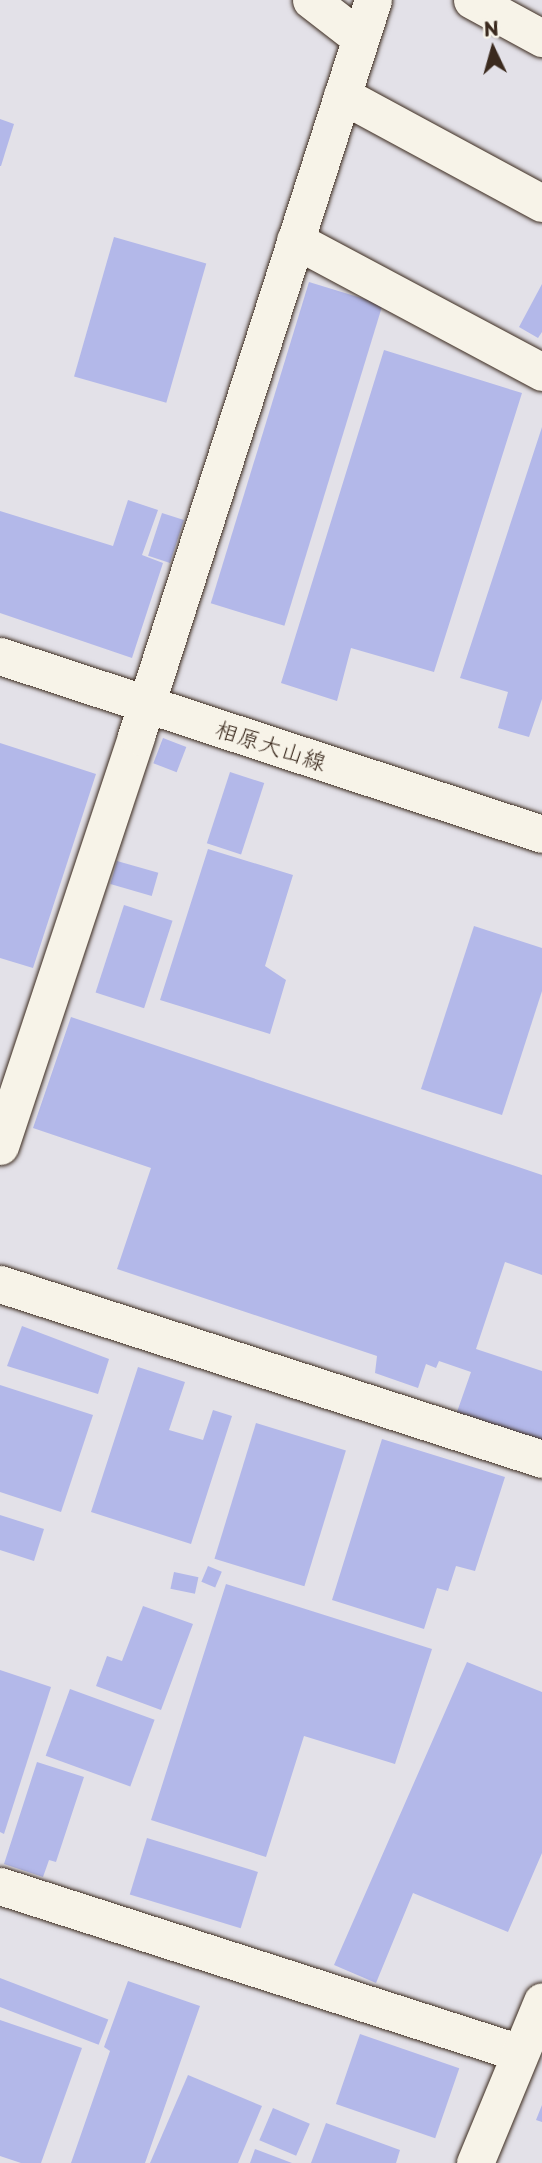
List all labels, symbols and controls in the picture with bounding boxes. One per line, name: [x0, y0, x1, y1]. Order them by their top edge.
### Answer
text: N: [482, 13, 500, 43]
north arrow: [458, 14, 528, 84]
street label: 相原大山線: [212, 714, 330, 776]

